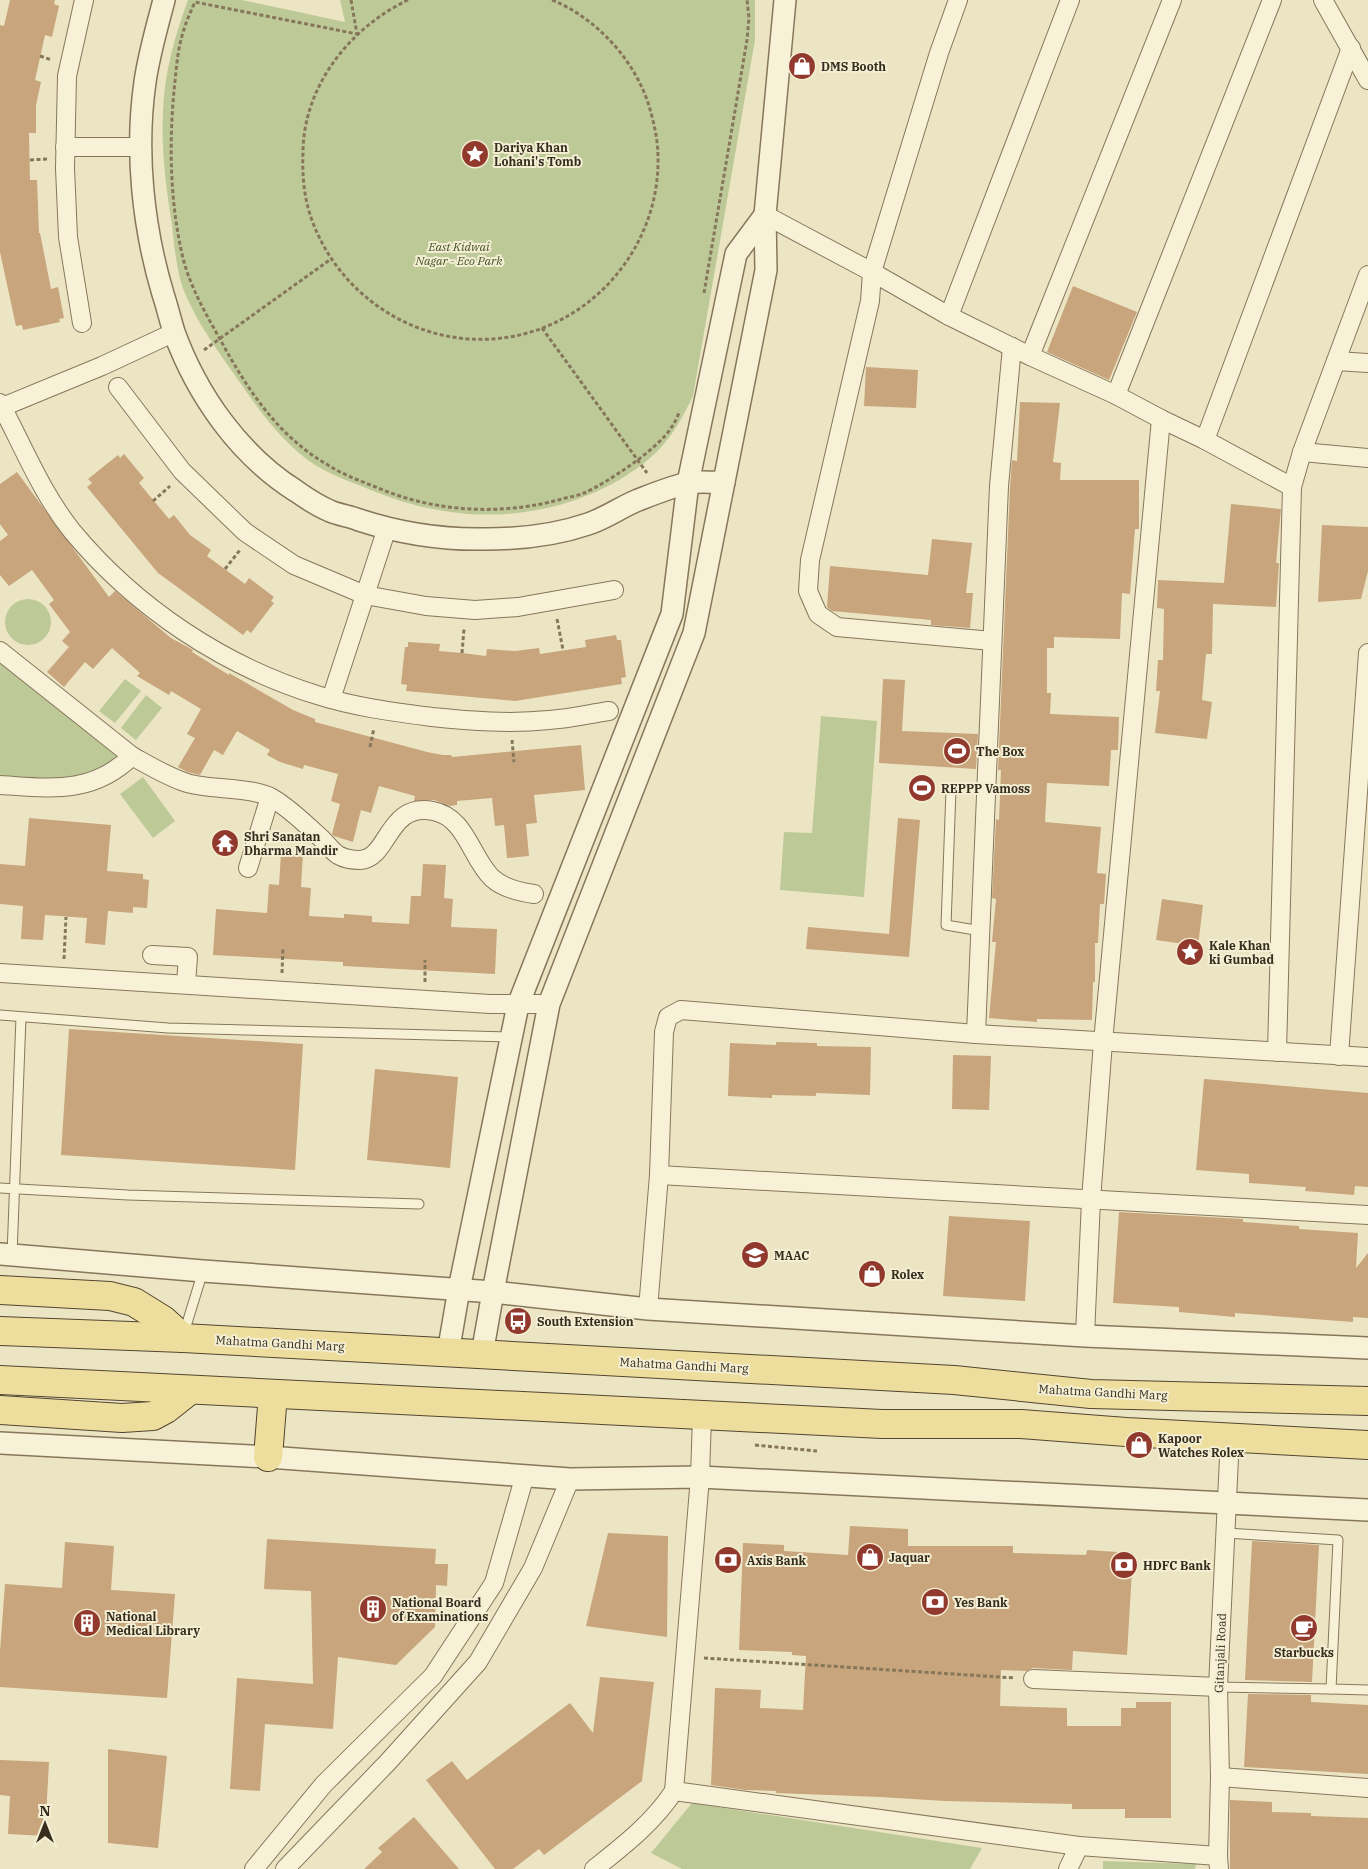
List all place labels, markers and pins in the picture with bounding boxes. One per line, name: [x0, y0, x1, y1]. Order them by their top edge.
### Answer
shop icon: DMS Booth: [787, 51, 817, 81]
place label: DMS Booth: [821, 59, 886, 74]
place icon: Dariya Khan Lohani's Tomb: [460, 139, 490, 169]
place label: Dariya Khan Lohani's Tomb: [494, 140, 582, 169]
sports icon: The Box: [942, 736, 972, 766]
place label: The Box: [976, 744, 1024, 759]
sports icon: REPPP Vamoss: [907, 773, 937, 803]
place label: REPPP Vamoss: [941, 781, 1030, 796]
temple icon: Shri Sanatan Dharma Mandir: [210, 828, 240, 858]
place label: Shri Sanatan Dharma Mandir: [244, 829, 338, 858]
place icon: Kale Khan ki Gumbad: [1175, 937, 1205, 967]
place label: Kale Khan ki Gumbad: [1209, 938, 1274, 967]
school or university icon: MAAC: [740, 1240, 770, 1270]
place label: MAAC: [774, 1248, 809, 1263]
shop icon: Rolex: [857, 1259, 887, 1289]
place label: Rolex: [891, 1267, 924, 1282]
bus stop icon: South Extension: [503, 1306, 533, 1336]
place label: South Extension: [537, 1314, 634, 1329]
shop icon: Kapoor Watches Rolex: [1124, 1430, 1154, 1460]
place label: Kapoor Watches Rolex: [1158, 1431, 1244, 1460]
shop icon: Jaquar: [855, 1542, 885, 1572]
bank icon: Axis Bank: [713, 1545, 743, 1575]
place label: Jaquar: [889, 1550, 930, 1565]
bank icon: HDFC Bank: [1109, 1550, 1139, 1580]
place label: Axis Bank: [747, 1553, 807, 1568]
place label: HDFC Bank: [1143, 1558, 1211, 1573]
bank icon: Yes Bank: [920, 1587, 950, 1617]
building icon: National Board of Examinations: [358, 1594, 388, 1624]
place label: National Board of Examinations: [392, 1595, 488, 1624]
place label: Yes Bank: [954, 1595, 1008, 1610]
building icon: National Medical Library: [72, 1608, 102, 1638]
place label: National Medical Library: [106, 1609, 200, 1638]
cafe icon: Starbucks: [1289, 1613, 1319, 1643]
place label: Starbucks: [1274, 1645, 1334, 1660]

